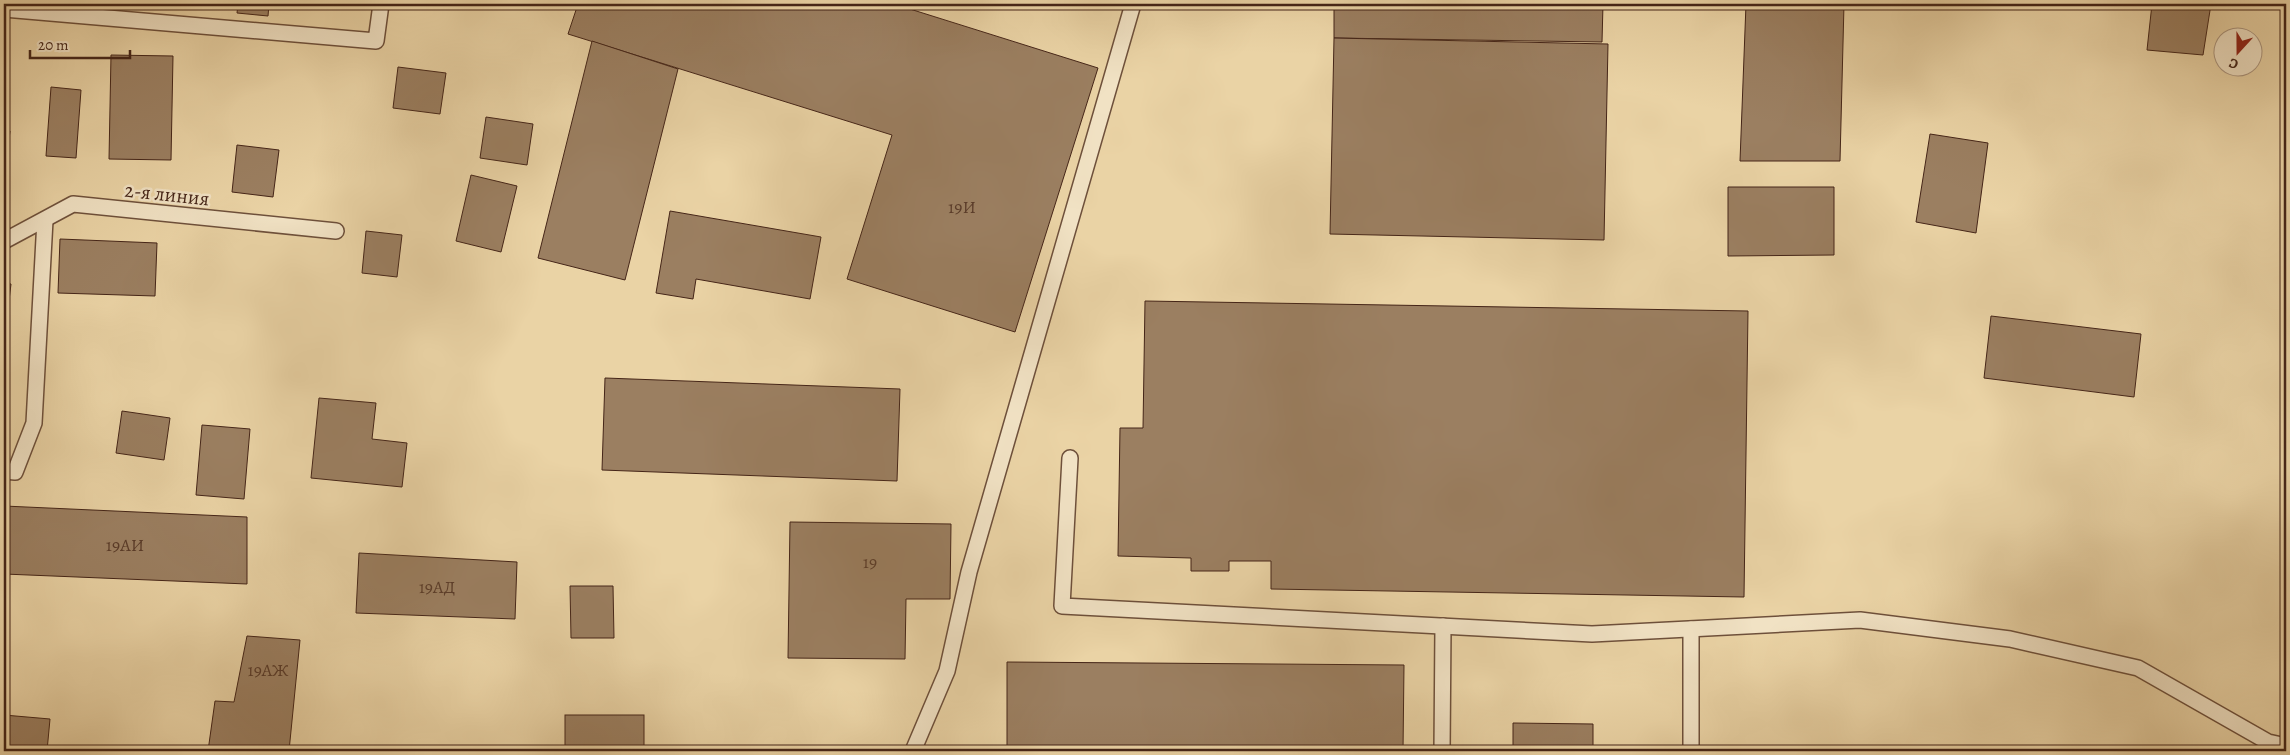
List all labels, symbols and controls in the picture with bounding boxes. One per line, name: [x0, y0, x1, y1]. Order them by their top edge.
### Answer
scale bar: [30, 28, 130, 60]
north arrow: [2212, 28, 2262, 78]
text: 20 m: [38, 35, 69, 55]
text: С: [2226, 53, 2241, 74]
street label: 2-я линия: [123, 177, 211, 212]
house number: 19И: [948, 195, 976, 219]
house number: 19АИ: [106, 533, 144, 557]
house number: 19: [863, 550, 877, 574]
house number: 19АД: [419, 575, 455, 599]
house number: 19АЖ: [247, 658, 289, 682]

